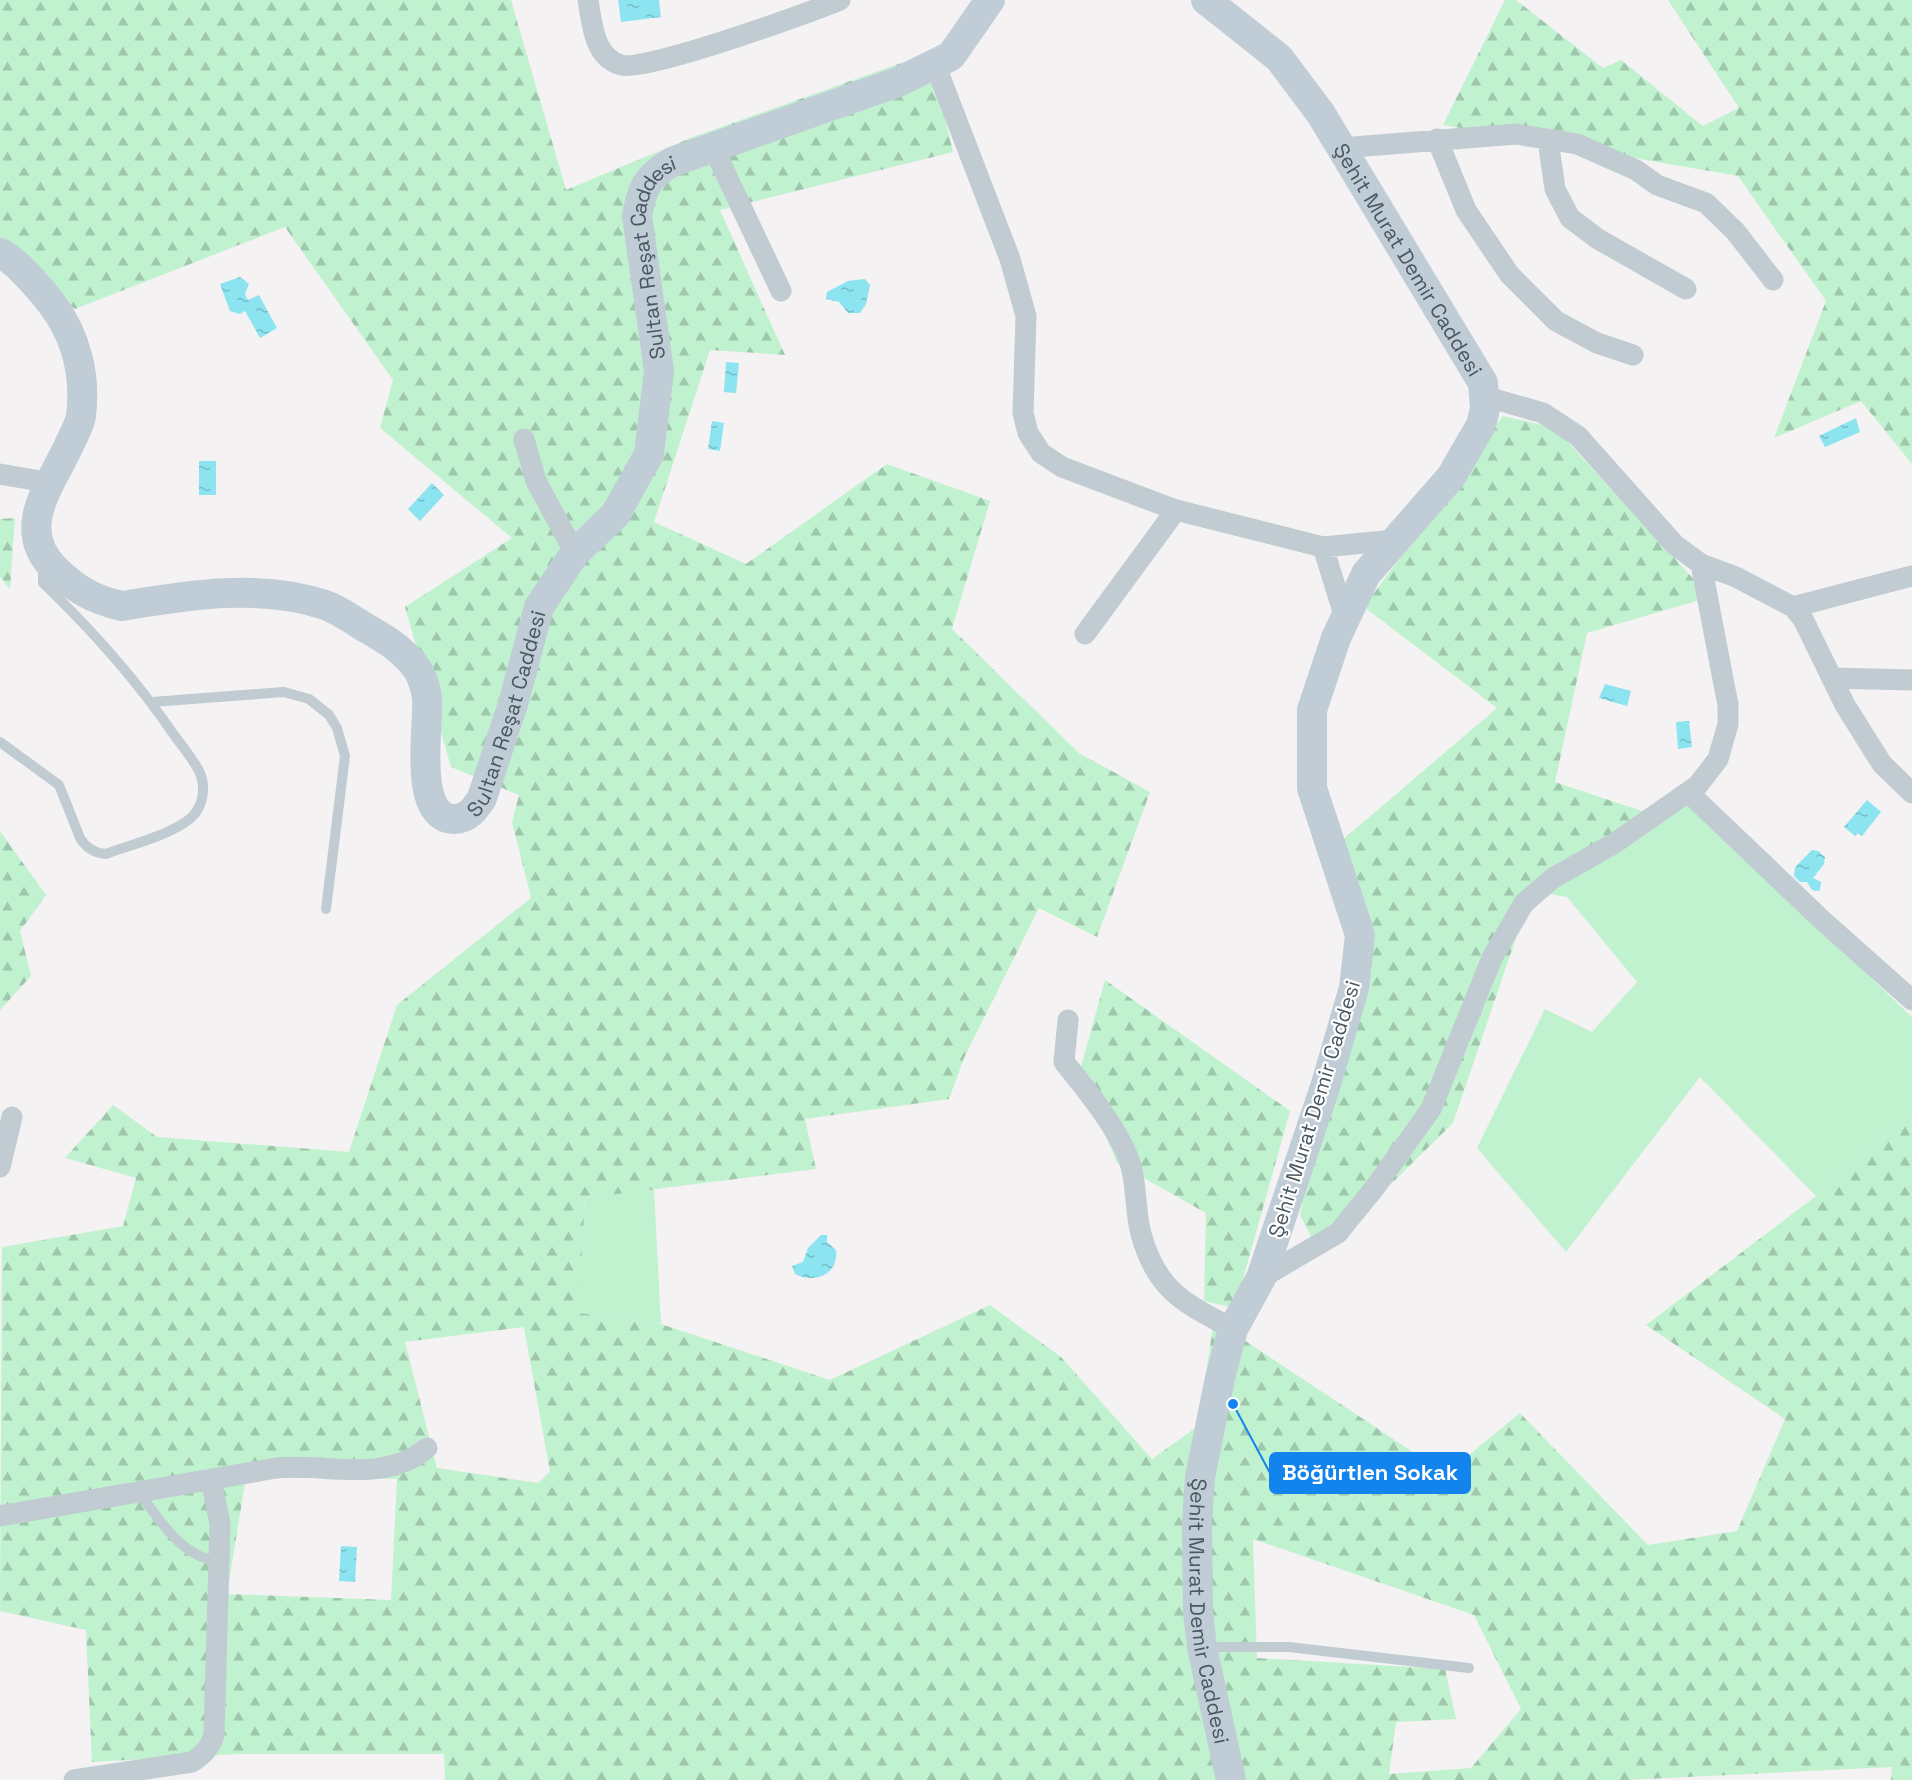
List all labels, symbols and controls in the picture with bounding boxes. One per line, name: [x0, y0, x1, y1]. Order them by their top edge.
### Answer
street label: Şehit Murat Demir Caddesi: [1328, 138, 1489, 381]
street label: Sultan Reşat Caddesi: [623, 148, 679, 361]
street label: Sultan Reşat Caddesi: [460, 607, 551, 822]
street label: Şehit Murat Demir Caddesi: [1262, 977, 1366, 1241]
callout: Böğürtlen Sokak: [1270, 1453, 1470, 1493]
text: Böğürtlen Sokak: [1282, 1458, 1459, 1486]
street label: Şehit Murat Demir Caddesi: [1183, 1478, 1236, 1746]

